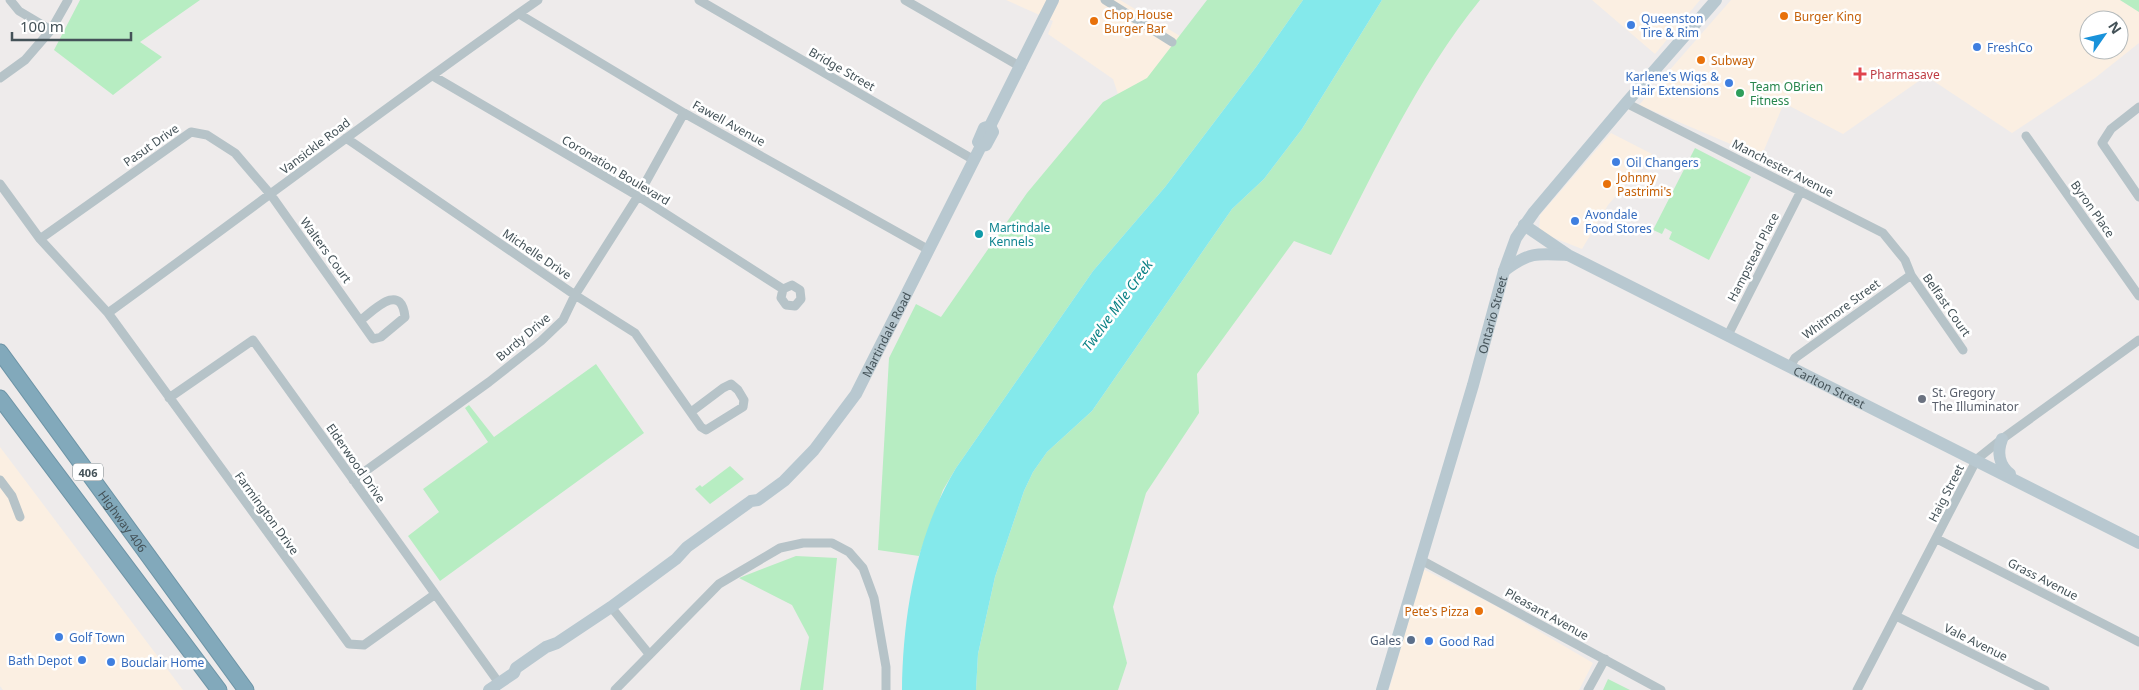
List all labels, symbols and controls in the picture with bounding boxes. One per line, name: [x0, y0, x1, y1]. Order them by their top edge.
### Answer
place label: Chop House Burger Bar: [1104, 6, 1173, 37]
place label: Burger King: [1794, 8, 1862, 25]
scale bar: [12, 10, 131, 42]
place label: Queenston Tire & Rim: [1641, 10, 1704, 41]
marker: Burger King: [1778, 10, 1790, 22]
north arrow: [2079, 10, 2129, 60]
marker: Chop House Burger Bar: [1088, 15, 1100, 27]
text: 100 m: [20, 16, 64, 36]
text: N: [2104, 17, 2126, 37]
marker: Queenston Tire & Rim: [1625, 19, 1637, 31]
place label: FreshCo: [1987, 39, 2033, 56]
marker: FreshCo: [1971, 41, 1983, 53]
street label: Bridge Street: [806, 43, 879, 95]
place label: Subway: [1711, 52, 1755, 69]
marker: Subway: [1695, 54, 1707, 66]
place label: Pharmasave: [1870, 66, 1940, 83]
place label: Karlene's Wigs & Hair Extensions: [1625, 68, 1719, 99]
marker: Pharmasave: [1854, 68, 1866, 80]
marker: Karlene's Wigs & Hair Extensions: [1723, 77, 1735, 89]
place label: Team OBrien Fitness: [1750, 78, 1823, 109]
marker: Team OBrien Fitness: [1734, 87, 1746, 99]
street label: Fawell Avenue: [690, 96, 769, 150]
street label: Vansickle Road: [276, 114, 354, 178]
street label: Pasut Drive: [120, 119, 182, 170]
street label: Coronation Boulevard: [559, 131, 673, 209]
street label: Manchester Avenue: [1729, 135, 1837, 201]
place label: Oil Changers: [1626, 154, 1699, 171]
marker: Oil Changers: [1610, 156, 1622, 168]
place label: Johnny Pastrimi's: [1616, 169, 1672, 200]
street label: Byron Place: [2067, 177, 2119, 241]
marker: Johnny Pastrimi's: [1601, 178, 1613, 190]
place label: Avondale Food Stores: [1585, 206, 1652, 237]
street label: Hampstead Place: [1723, 209, 1783, 304]
street label: Walters Court: [296, 214, 356, 287]
marker: Avondale Food Stores: [1569, 215, 1581, 227]
place label: Martindale Kennels: [989, 219, 1051, 250]
street label: Michelle Drive: [499, 225, 575, 283]
marker: Martindale Kennels: [973, 228, 985, 240]
water label: Twelve Mile Creek: [1077, 255, 1157, 355]
street label: Belfast Court: [1919, 270, 1975, 340]
street label: Ontario Street: [1473, 273, 1511, 356]
street label: Whitmore Street: [1799, 275, 1884, 343]
street label: Martindale Road: [857, 289, 915, 380]
street label: Burdy Drive: [492, 309, 554, 365]
street label: Carlton Street: [1791, 362, 1869, 412]
place label: St. Gregory The Illuminator: [1932, 384, 2019, 415]
marker: St. Gregory The Illuminator: [1916, 393, 1928, 405]
street label: Elderwood Drive: [322, 420, 390, 506]
street label: Haig Street: [1924, 461, 1968, 525]
road number: 406: [73, 464, 103, 481]
street label: Farmington Drive: [231, 468, 303, 558]
street label: Highway 406: [95, 487, 151, 556]
street label: Grass Avenue: [2005, 554, 2081, 604]
street label: Pleasant Avenue: [1502, 584, 1592, 644]
place label: Pete's Pizza: [1404, 603, 1469, 620]
marker: Pete's Pizza: [1473, 605, 1485, 617]
street label: Vale Avenue: [1941, 619, 2011, 665]
place label: Golf Town: [69, 629, 125, 646]
marker: Golf Town: [53, 631, 65, 643]
place label: Gales: [1370, 632, 1401, 649]
place label: Good Rad: [1439, 633, 1494, 650]
marker: Gales: [1405, 634, 1417, 646]
marker: Good Rad: [1423, 635, 1435, 647]
place label: Bath Depot: [8, 652, 73, 669]
marker: Bath Depot: [76, 654, 88, 666]
place label: Bouclair Home: [121, 654, 205, 671]
marker: Bouclair Home: [105, 656, 117, 668]

